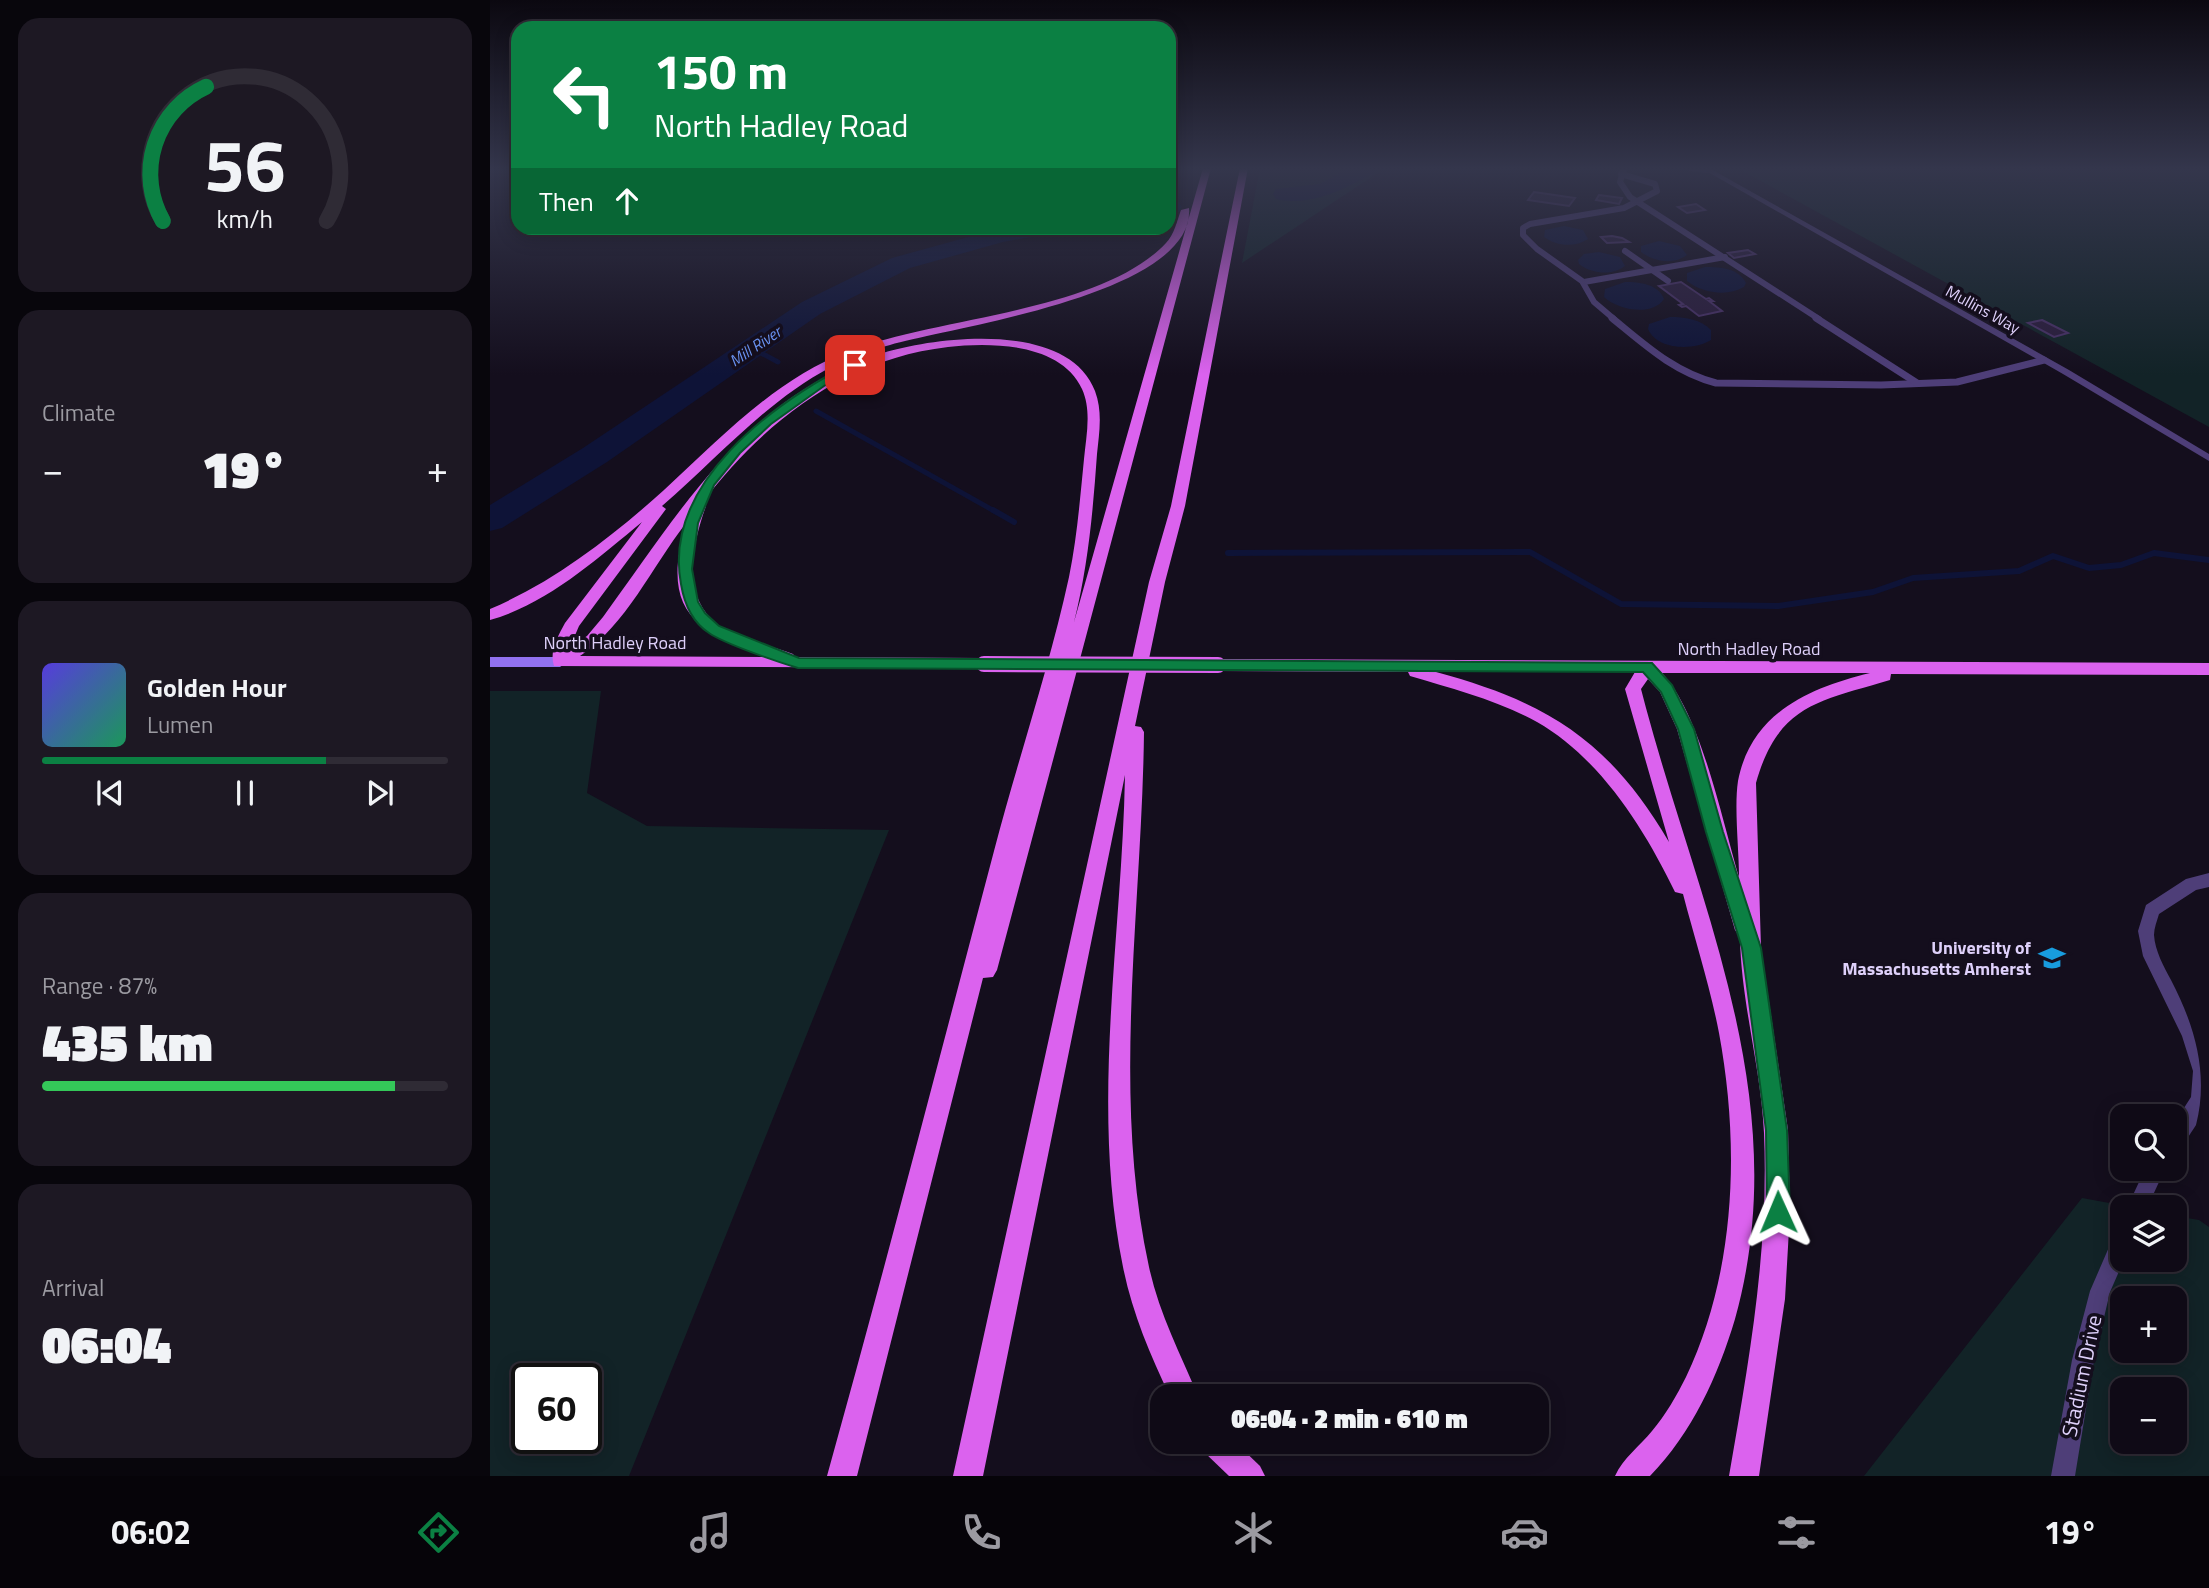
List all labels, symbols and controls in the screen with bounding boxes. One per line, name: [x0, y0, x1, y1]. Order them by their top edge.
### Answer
text: 150 m: [654, 33, 788, 108]
icon: left: [539, 49, 630, 140]
text: North Hadley Road: [654, 101, 909, 149]
text: 56: [204, 109, 286, 219]
text: Then: [539, 182, 594, 221]
icon: ahead: [608, 182, 646, 220]
text: km/h: [217, 200, 273, 238]
street label: Mullins Way: [1941, 279, 2025, 340]
water label: Mill River: [724, 319, 787, 372]
pin: [825, 335, 885, 395]
icon: arrive: [836, 346, 874, 384]
text: Climate: [42, 395, 115, 430]
text: 19°: [202, 429, 288, 508]
text: −: [42, 440, 63, 498]
text: +: [427, 440, 448, 498]
street label: North Hadley Road: [543, 629, 687, 656]
street label: North Hadley Road: [1677, 635, 1821, 662]
text: Golden Hour: [147, 668, 287, 707]
text: Lumen: [147, 707, 213, 742]
icon: previous: [91, 774, 129, 812]
icon: pause: [226, 774, 264, 812]
icon: next: [361, 774, 399, 812]
place label: University of Massachusetts Amherst: [1842, 934, 2032, 982]
school or university icon: University of Massachusetts Amherst: [2037, 943, 2067, 973]
text: Range · 87%: [42, 968, 157, 1003]
text: 435 km: [42, 1002, 213, 1081]
map controls: [2110, 1104, 2187, 1454]
button: search: [2110, 1104, 2187, 1181]
position arrow: [1741, 1175, 1815, 1249]
button: layers: [2110, 1195, 2187, 1272]
text: Arrival: [42, 1270, 104, 1305]
button: +: [2110, 1286, 2187, 1363]
text: 06:04: [42, 1304, 171, 1383]
street label: Stadium Drive: [2052, 1312, 2110, 1440]
speed limit sign: 60: [511, 1363, 602, 1454]
button: −: [2110, 1377, 2187, 1454]
text: 06:04 · 2 min · 610 m: [1231, 1399, 1468, 1438]
text: 06:02: [111, 1508, 191, 1556]
icon: directions: [414, 1508, 463, 1557]
icon: music: [686, 1508, 735, 1557]
icon: phone: [957, 1508, 1006, 1557]
icon: climate: [1229, 1508, 1278, 1557]
icon: car: [1500, 1508, 1549, 1557]
icon: filters: [1772, 1508, 1821, 1557]
text: 19°: [2044, 1508, 2098, 1556]

